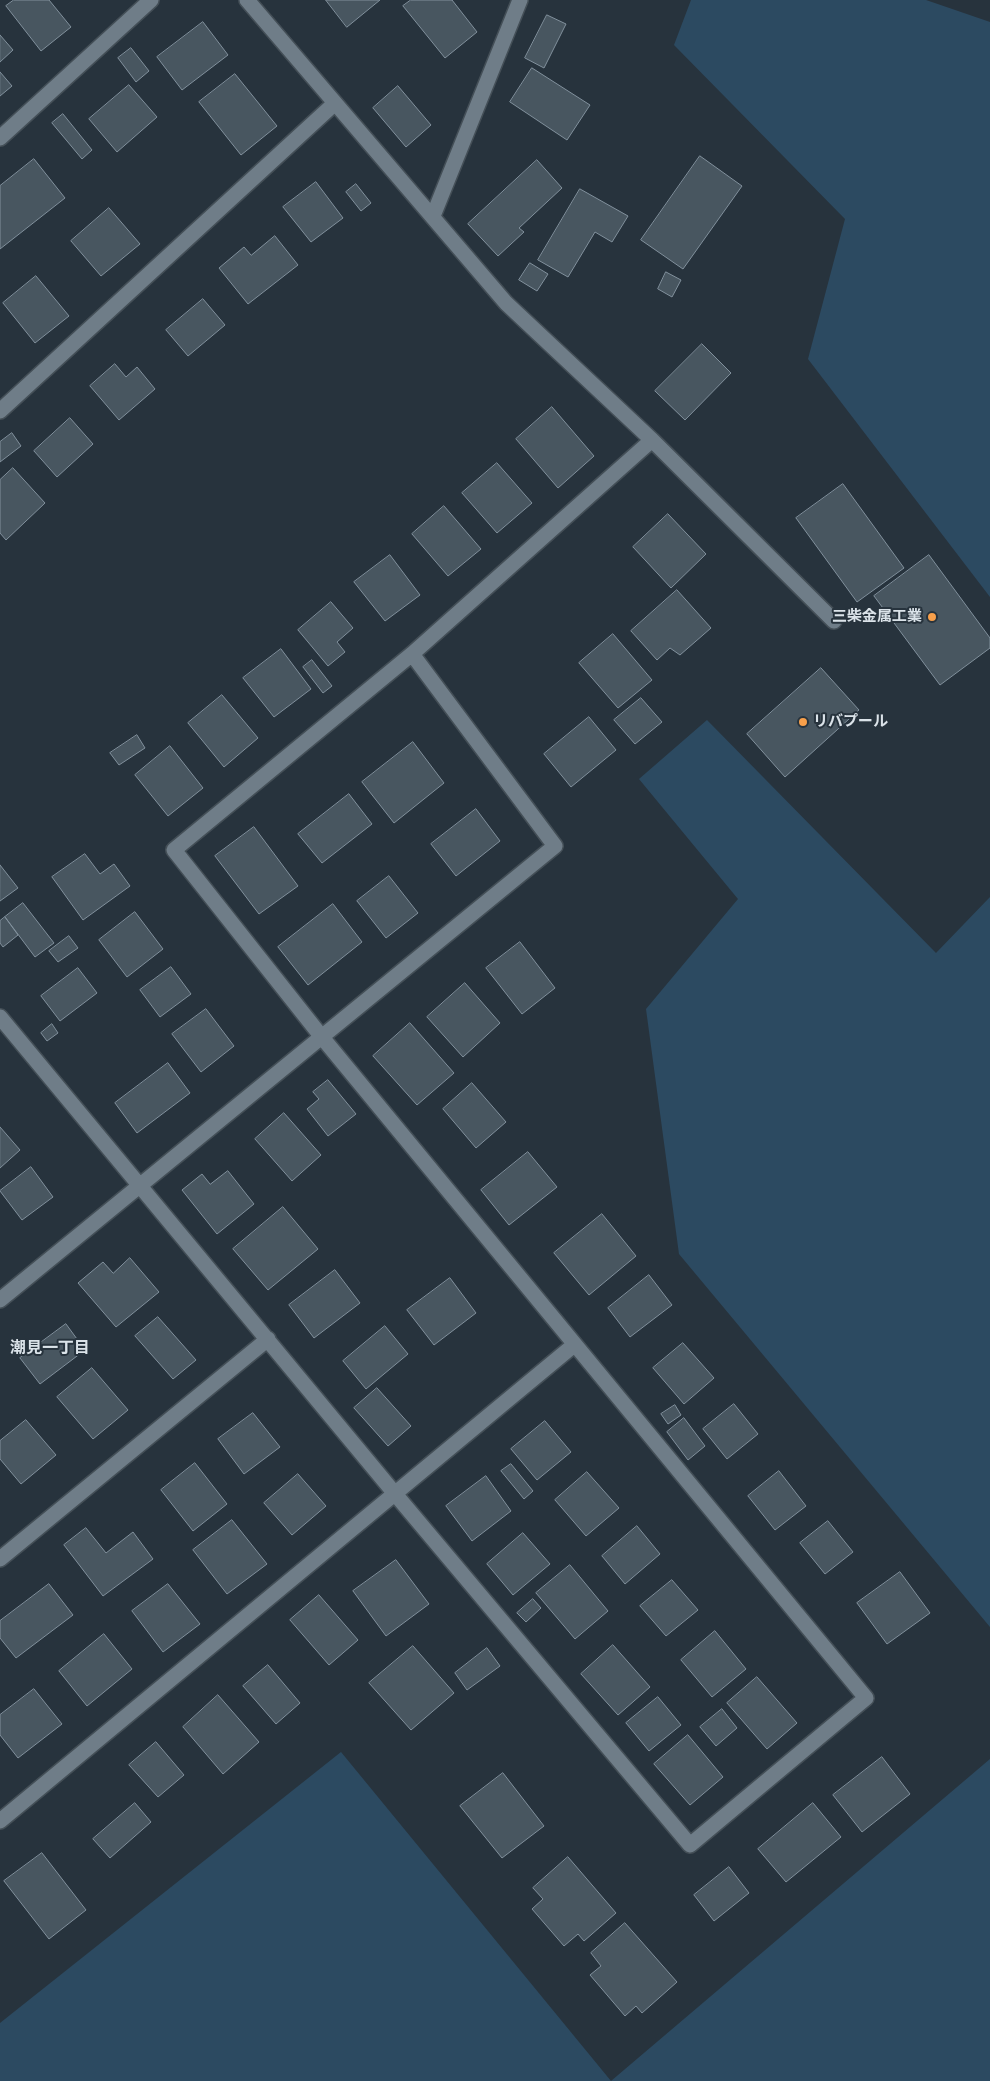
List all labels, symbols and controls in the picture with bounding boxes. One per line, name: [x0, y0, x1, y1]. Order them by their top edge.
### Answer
place label: 三柴金属工業: [832, 608, 922, 626]
marker: 三柴金属工業: [926, 611, 938, 623]
place label: リバプール: [813, 713, 888, 731]
marker: リバプール: [797, 716, 809, 728]
district label: 潮見一丁目: [10, 1338, 90, 1358]

